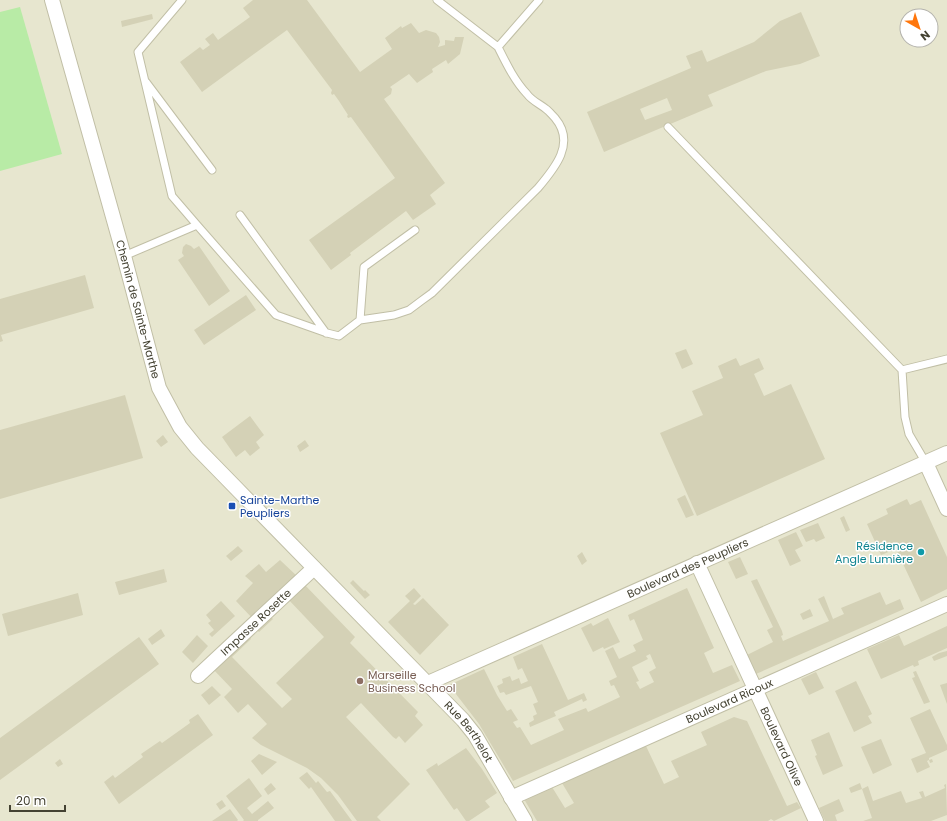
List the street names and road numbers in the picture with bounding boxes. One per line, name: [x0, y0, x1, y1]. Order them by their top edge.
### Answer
street label: Chemin de Sainte-Marthe: [112, 238, 164, 381]
street label: Boulevard des Peupliers: [624, 534, 751, 602]
street label: Impasse Rosette: [217, 585, 295, 659]
street label: Boulevard Ricoux: [683, 674, 776, 727]
street label: Rue Berthelot: [441, 697, 497, 765]
street label: Boulevard Olive: [756, 704, 807, 789]

